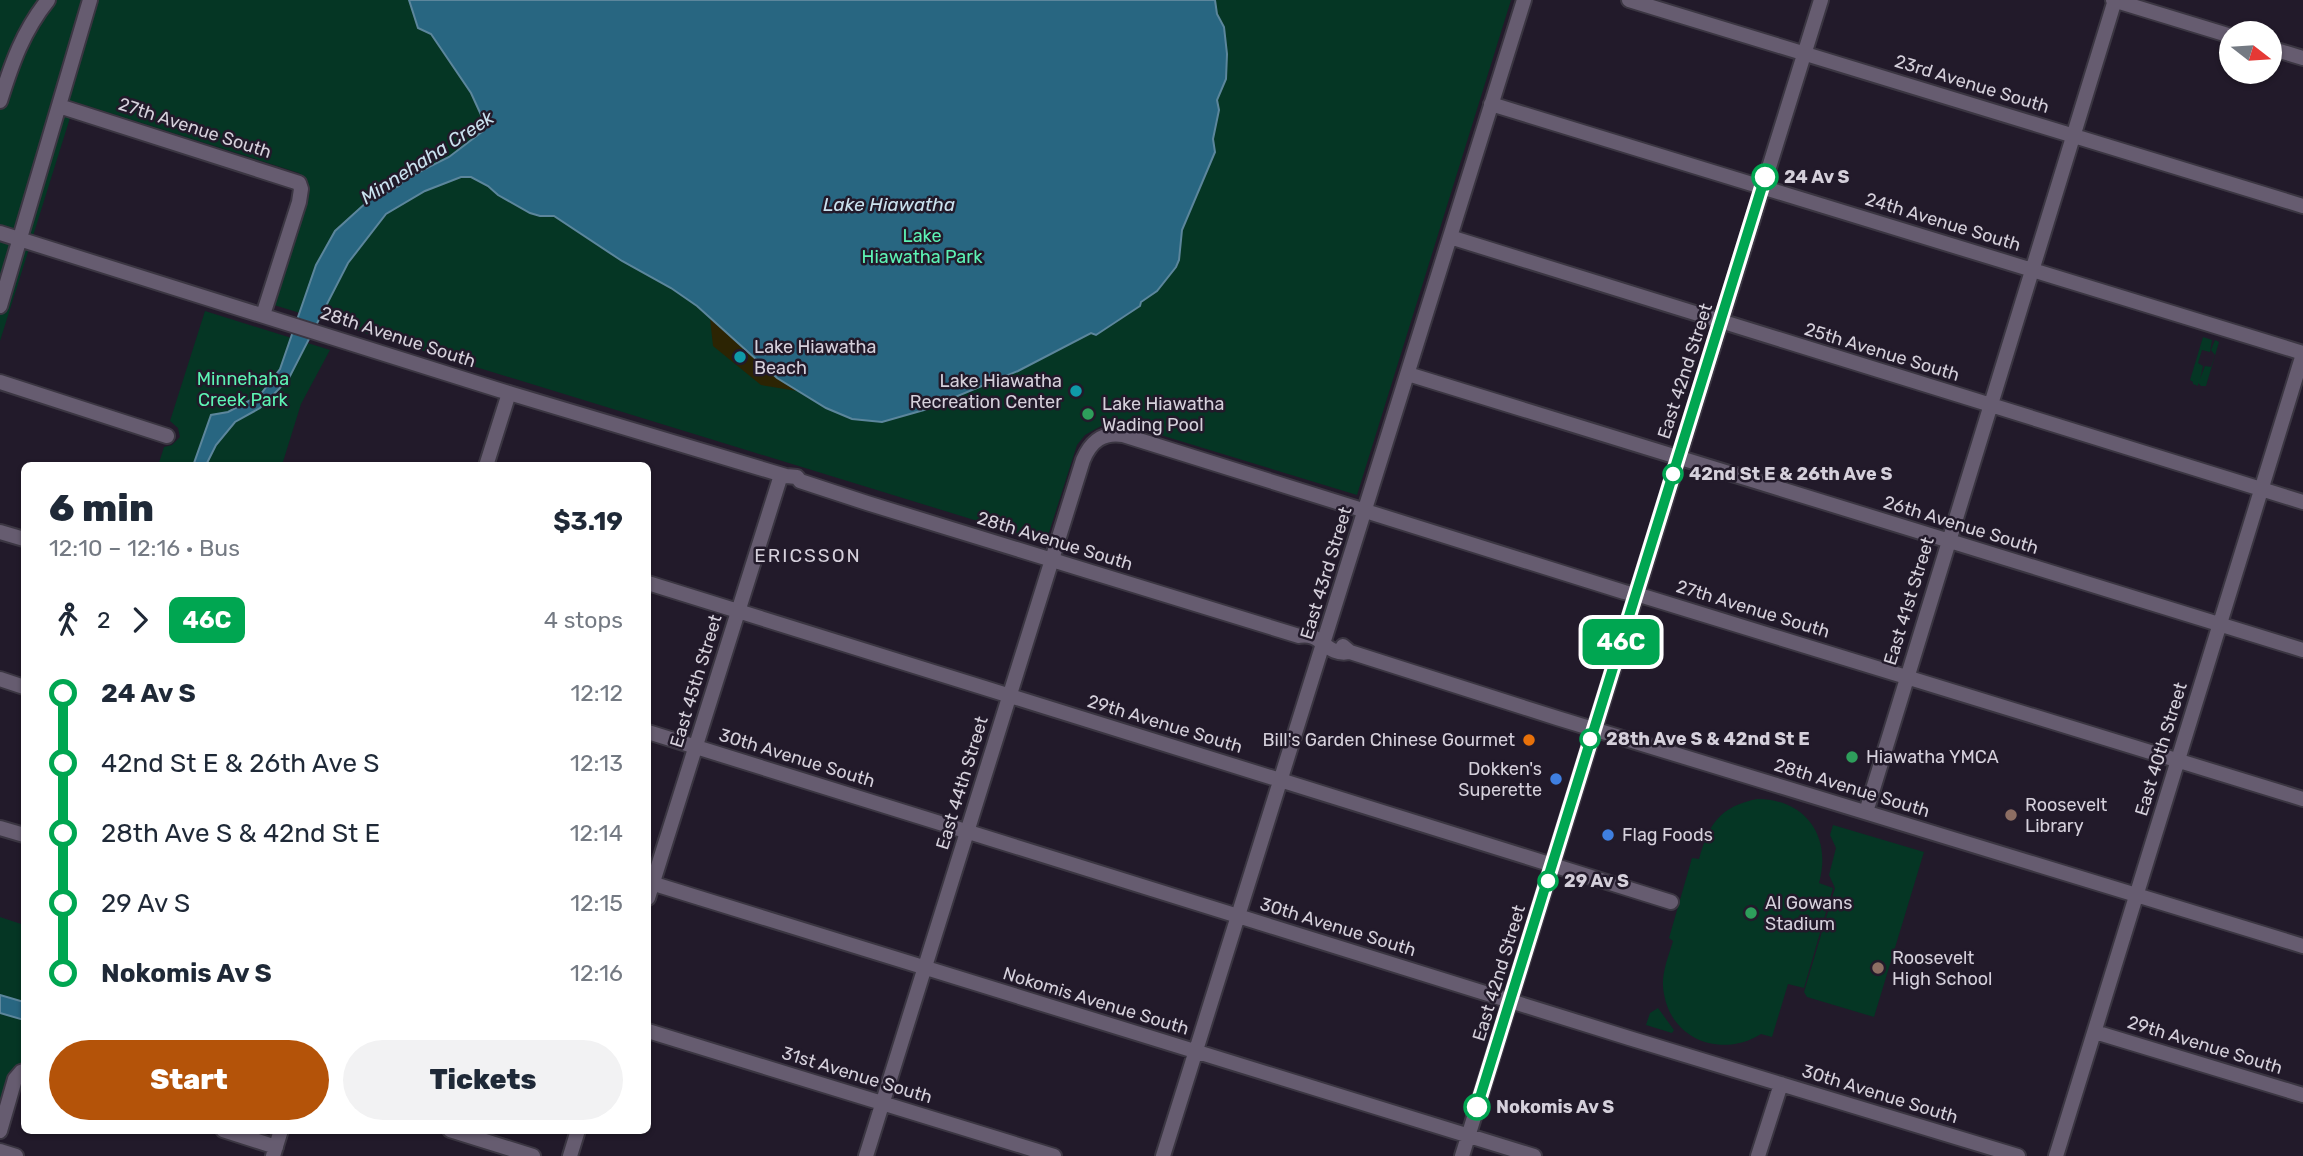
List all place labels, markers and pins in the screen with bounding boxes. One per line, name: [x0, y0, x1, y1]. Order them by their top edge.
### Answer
marker: 24 Av S: [1752, 164, 1778, 190]
place label: 24 Av S: [1784, 166, 1850, 188]
place label: Lake Hiawatha Beach: [754, 336, 876, 379]
marker: Lake Hiawatha Beach: [732, 349, 748, 365]
place label: Lake Hiawatha Recreation Center: [910, 370, 1062, 413]
marker: Lake Hiawatha Recreation Center: [1068, 383, 1084, 399]
place label: Lake Hiawatha Wading Pool: [1102, 393, 1224, 436]
marker: Lake Hiawatha Wading Pool: [1080, 406, 1096, 422]
place label: 42nd St E & 26th Ave S: [1689, 463, 1892, 485]
marker: 42nd St E & 26th Ave S: [1663, 464, 1683, 484]
place label: 28th Ave S & 42nd St E: [1606, 728, 1810, 750]
place label: Bill's Garden Chinese Gourmet: [1263, 729, 1515, 751]
marker: 28th Ave S & 42nd St E: [1580, 729, 1600, 749]
marker: Bill's Garden Chinese Gourmet: [1521, 732, 1537, 748]
place label: Hiawatha YMCA: [1866, 746, 1999, 768]
marker: Hiawatha YMCA: [1844, 749, 1860, 765]
place label: Dokken's Superette: [1458, 758, 1542, 801]
marker: Dokken's Superette: [1548, 771, 1564, 787]
place label: Roosevelt Library: [2025, 794, 2107, 837]
marker: Roosevelt Library: [2003, 807, 2019, 823]
place label: Flag Foods: [1622, 824, 1713, 846]
marker: Flag Foods: [1600, 827, 1616, 843]
place label: 29 Av S: [1564, 870, 1629, 892]
marker: 29 Av S: [1538, 871, 1558, 891]
place label: Al Gowans Stadium: [1765, 892, 1852, 935]
marker: Al Gowans Stadium: [1743, 905, 1759, 921]
place label: Roosevelt High School: [1892, 947, 1992, 990]
marker: Roosevelt High School: [1870, 960, 1886, 976]
marker: Nokomis Av S: [1464, 1094, 1490, 1120]
place label: Nokomis Av S: [1496, 1096, 1614, 1118]

